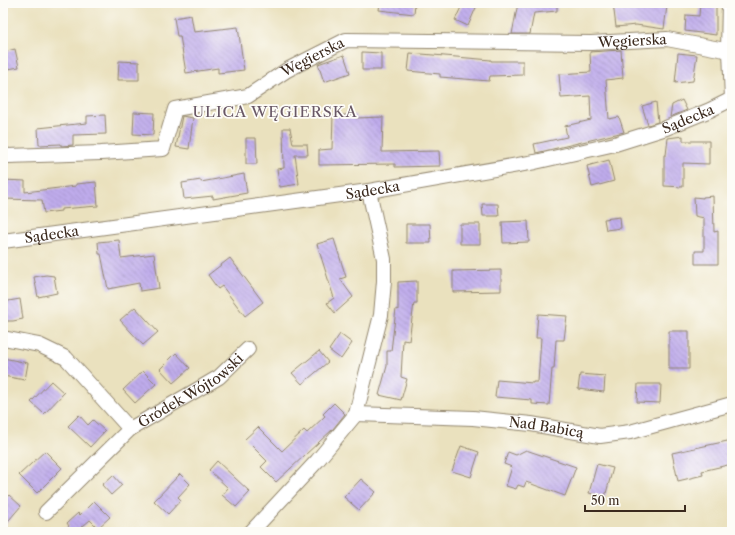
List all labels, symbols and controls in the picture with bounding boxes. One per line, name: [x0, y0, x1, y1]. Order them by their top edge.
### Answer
street label: Węgierska: [597, 30, 668, 52]
street label: Węgierska: [277, 33, 348, 81]
street label: Sądecka: [659, 100, 717, 138]
district label: ULICA WĘGIERSKA: [192, 102, 358, 121]
street label: Sądecka: [344, 177, 402, 203]
street label: Sądecka: [23, 222, 80, 247]
street label: Gródek Wójtowski: [135, 350, 247, 431]
street label: Nad Babicą: [508, 413, 586, 442]
scale bar: [585, 487, 685, 513]
text: 50 m: [591, 493, 620, 508]

